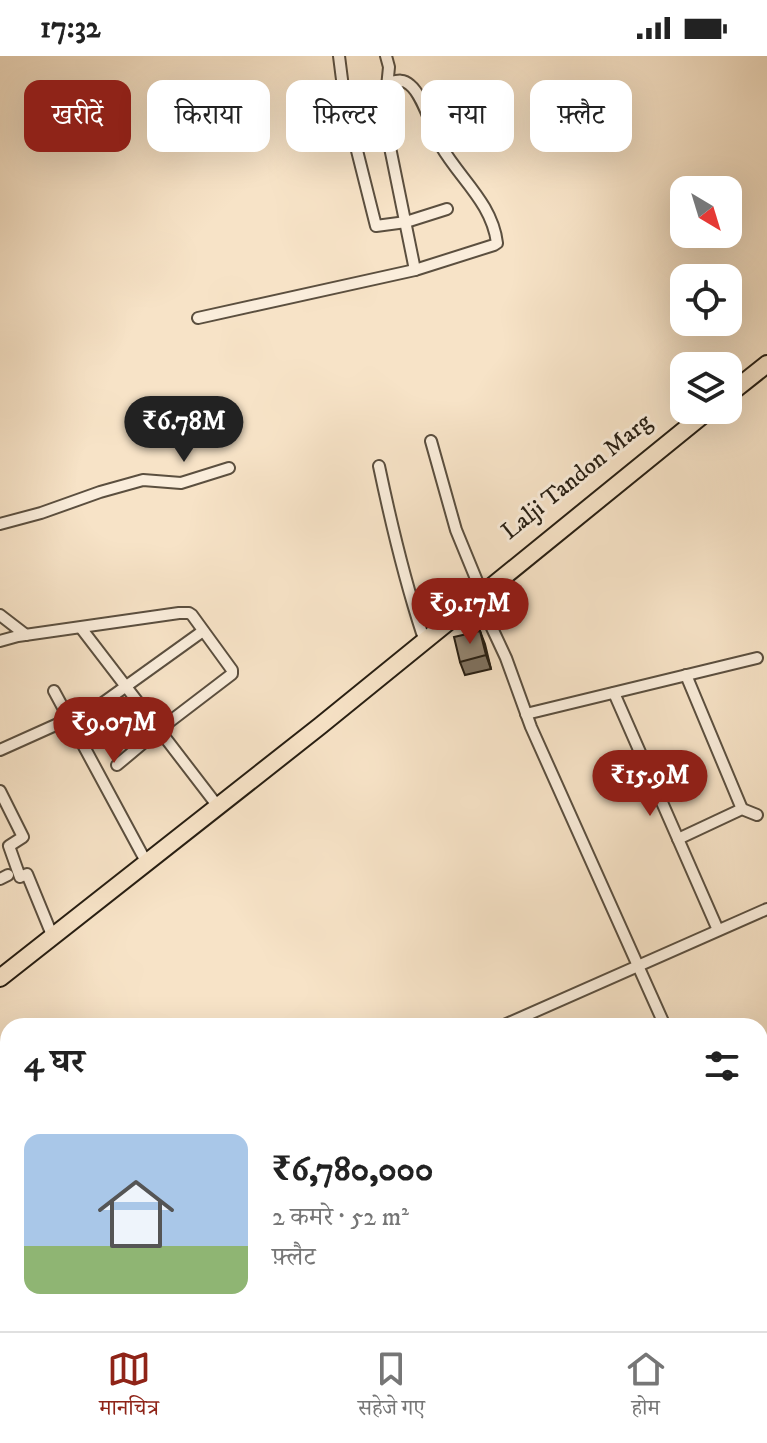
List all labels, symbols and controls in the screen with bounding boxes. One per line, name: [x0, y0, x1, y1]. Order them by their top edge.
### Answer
text: 17:32: [40, 10, 101, 47]
chip: खरीदें: [24, 80, 131, 152]
chip: किराया: [147, 80, 270, 152]
chip: फ़िल्टर: [286, 80, 405, 152]
chip: नया: [421, 80, 514, 152]
chip: फ़्लैट: [530, 80, 632, 152]
north arrow: [670, 176, 742, 248]
map controls: [670, 176, 742, 424]
button: locate: [670, 264, 742, 336]
button: layers: [670, 352, 742, 424]
pin: ₹6.78M: [119, 396, 249, 464]
text: ₹6.78M: [142, 405, 226, 438]
street label: Lalji Tandon Marg: [495, 407, 658, 546]
pin: ₹9.17M: [405, 578, 535, 646]
text: ₹9.17M: [430, 587, 510, 620]
pin: ₹9.07M: [49, 697, 179, 765]
text: ₹9.07M: [71, 706, 157, 739]
pin: ₹15.9M: [585, 750, 715, 818]
text: ₹15.9M: [610, 759, 690, 792]
text: 4 घर: [24, 1041, 85, 1083]
icon: filters: [700, 1044, 744, 1088]
text: ₹6,780,000: [272, 1149, 433, 1191]
icon: home: [88, 1166, 184, 1262]
text: 2 कमरे · 52 m²: [272, 1201, 409, 1234]
text: फ़्लैट: [272, 1241, 315, 1274]
tab: मानचित्र: [99, 1347, 159, 1429]
tab: सहेजे गए: [358, 1347, 425, 1429]
tab: होम: [624, 1347, 668, 1429]

